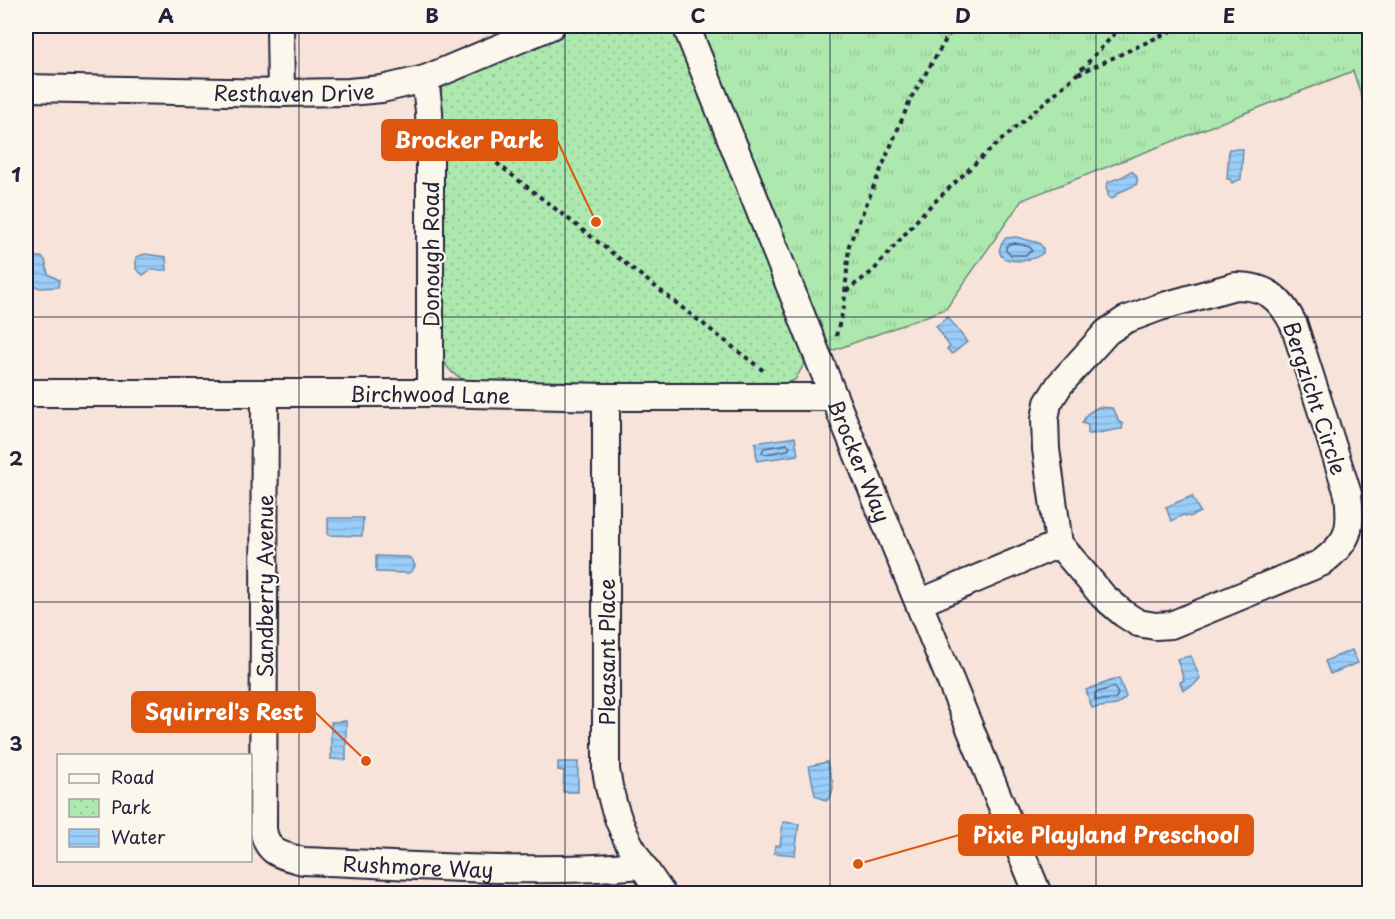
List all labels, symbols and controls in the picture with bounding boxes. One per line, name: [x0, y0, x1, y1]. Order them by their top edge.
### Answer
text: A: [158, 0, 174, 30]
text: B: [425, 0, 439, 30]
text: C: [690, 0, 706, 30]
text: D: [955, 0, 971, 30]
text: E: [1223, 0, 1235, 30]
street label: Resthaven Drive: [213, 74, 376, 109]
callout: Brocker Park: [382, 120, 557, 160]
text: Brocker Park: [395, 122, 544, 155]
text: 1: [11, 159, 21, 189]
street label: Donough Road: [414, 181, 446, 327]
street label: Bergzicht Circle: [1276, 317, 1356, 479]
street label: Birchwood Lane: [350, 377, 511, 411]
street label: Brocker Way: [820, 394, 900, 527]
text: 2: [9, 443, 23, 473]
street label: Sandberry Avenue: [248, 494, 280, 678]
street label: Pleasant Place: [590, 579, 622, 725]
callout: Squirrel's Rest: [132, 692, 315, 732]
text: Squirrel's Rest: [145, 694, 303, 727]
text: 3: [9, 728, 23, 758]
legend: [57, 754, 252, 862]
text: Road: [111, 763, 155, 790]
text: Park: [111, 793, 151, 820]
callout: Pixie Playland Preschool: [959, 815, 1253, 855]
text: Pixie Playland Preschool: [972, 817, 1240, 850]
text: Water: [111, 823, 166, 850]
street label: Rushmore Way: [342, 847, 494, 885]

